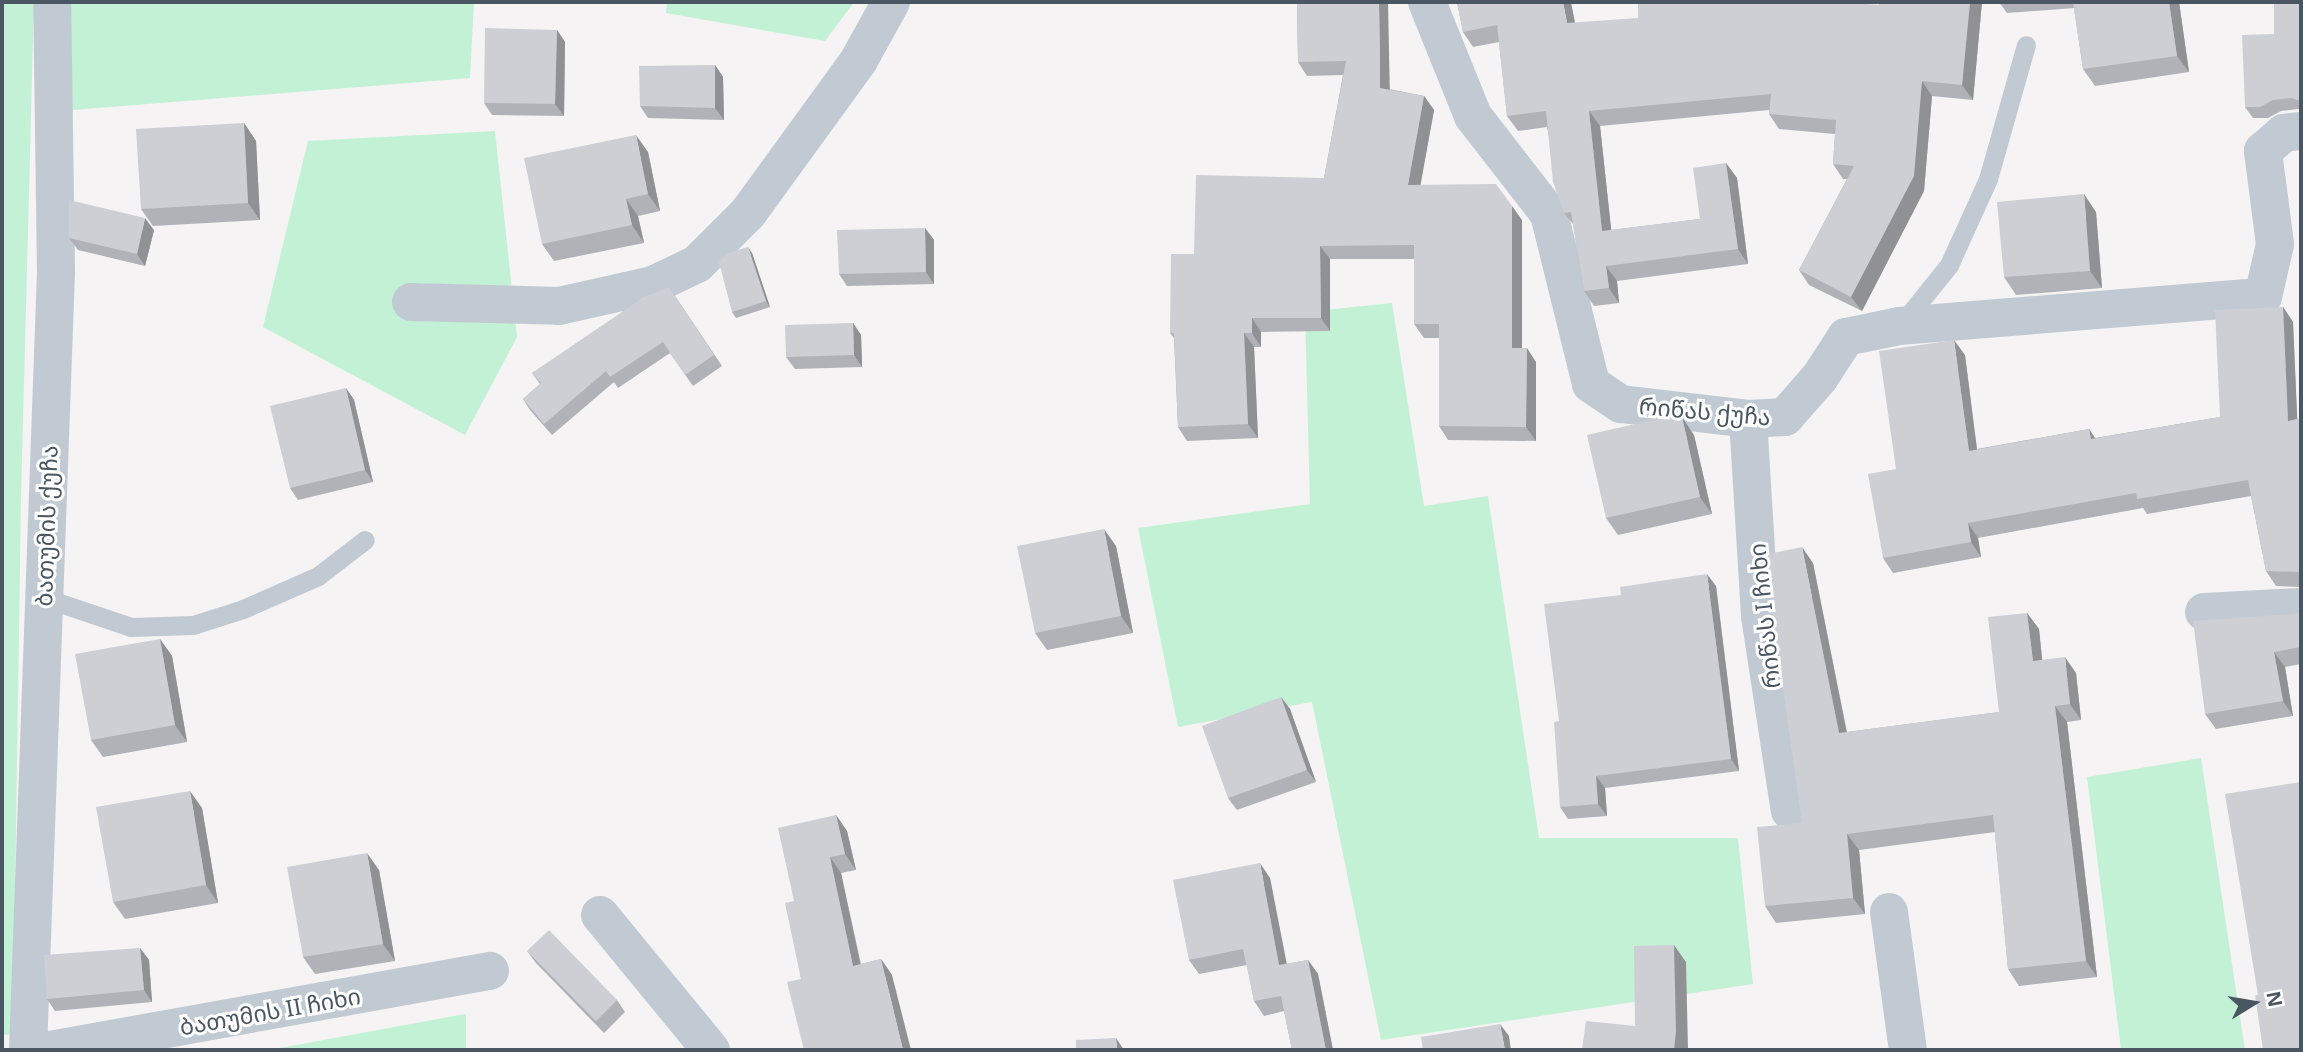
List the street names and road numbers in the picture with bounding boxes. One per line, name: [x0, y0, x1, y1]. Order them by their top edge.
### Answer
street label: რიწას ქუჩა: [1638, 392, 1772, 430]
street label: ბათუმის ქუჩა: [29, 445, 63, 607]
street label: რიწას I ჩიხი: [1743, 542, 1785, 690]
street label: ბათუმის II ჩიხი: [177, 982, 363, 1040]

